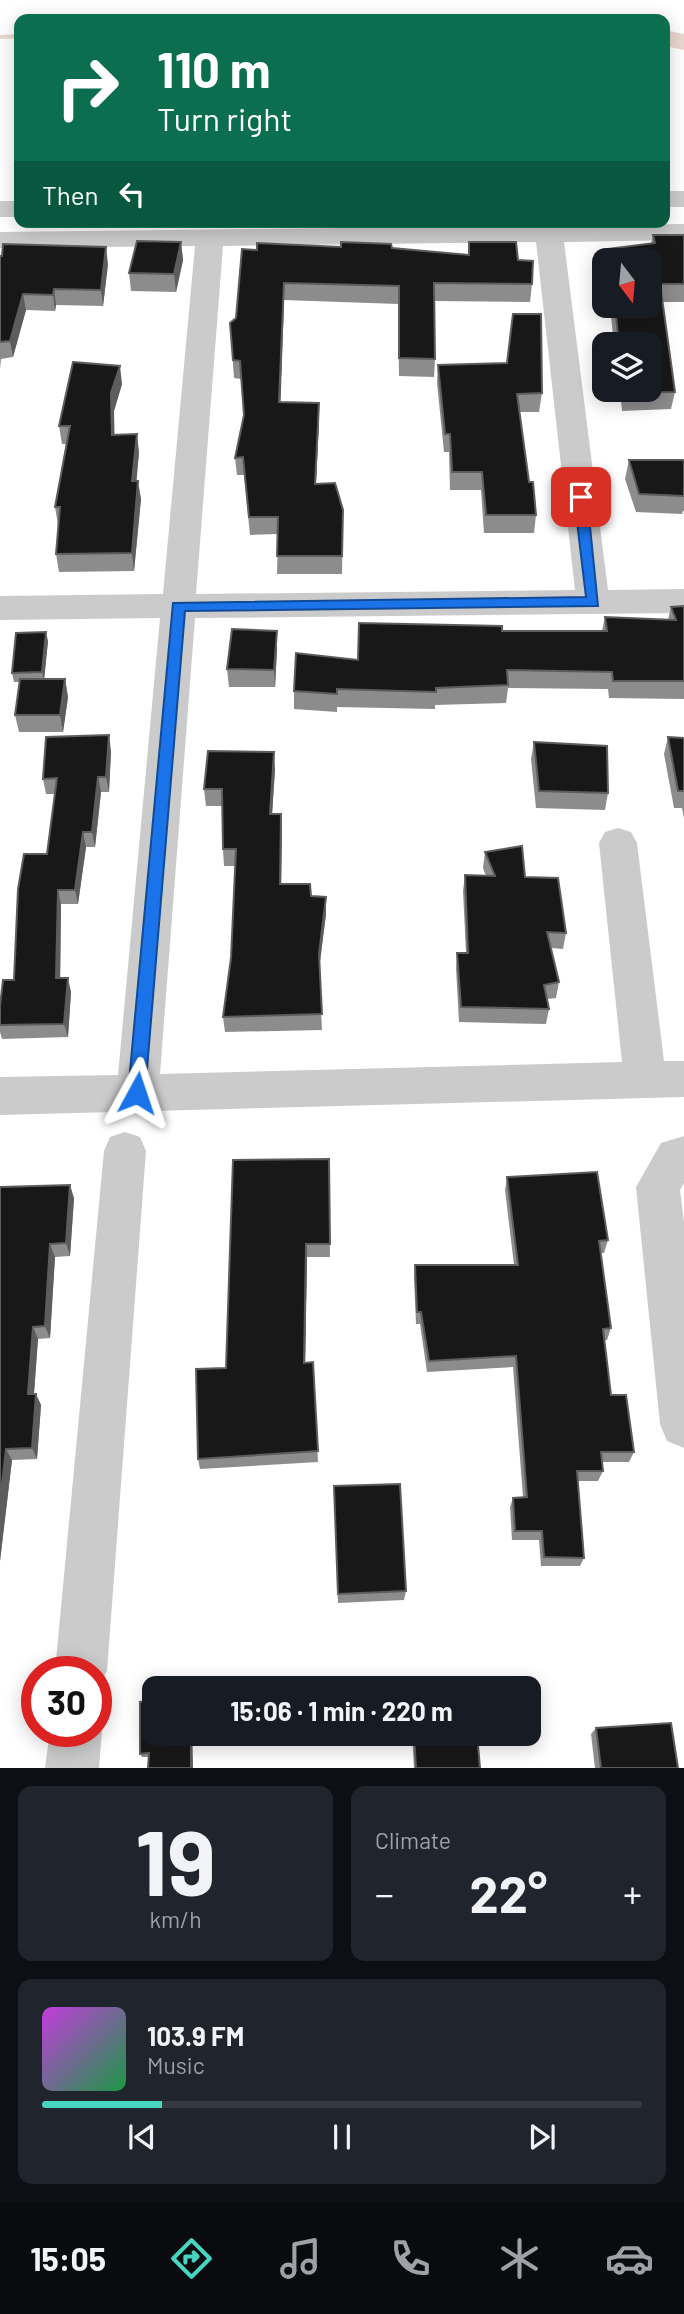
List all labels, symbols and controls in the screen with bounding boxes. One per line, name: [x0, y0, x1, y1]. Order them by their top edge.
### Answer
text: 110 m: [157, 39, 271, 98]
icon: right: [42, 42, 133, 133]
text: Turn right: [157, 99, 292, 137]
icon: left: [113, 175, 151, 213]
text: Then: [42, 179, 99, 210]
north arrow: [592, 248, 662, 318]
map controls: [592, 248, 662, 402]
button: layers: [592, 332, 662, 402]
pin: [551, 467, 611, 527]
icon: arrive: [562, 478, 600, 516]
position arrow: [100, 1056, 174, 1130]
speed limit sign: 30: [21, 1656, 112, 1747]
text: 15:06 · 1 min · 220 m: [230, 1695, 453, 1726]
text: 19: [135, 1805, 216, 1914]
text: Climate: [375, 1826, 451, 1854]
text: 22°: [470, 1861, 547, 1923]
text: −: [375, 1870, 394, 1916]
text: +: [623, 1870, 642, 1916]
text: km/h: [149, 1905, 202, 1933]
text: 103.9 FM: [147, 2020, 244, 2051]
text: Music: [147, 2051, 205, 2079]
icon: previous: [123, 2118, 161, 2156]
icon: pause: [323, 2118, 361, 2156]
icon: next: [523, 2118, 561, 2156]
icon: directions: [167, 2234, 216, 2283]
icon: music: [276, 2234, 325, 2283]
icon: phone: [386, 2234, 435, 2283]
icon: climate: [495, 2234, 544, 2283]
icon: car: [605, 2234, 654, 2283]
text: 15:05: [30, 2239, 106, 2277]

